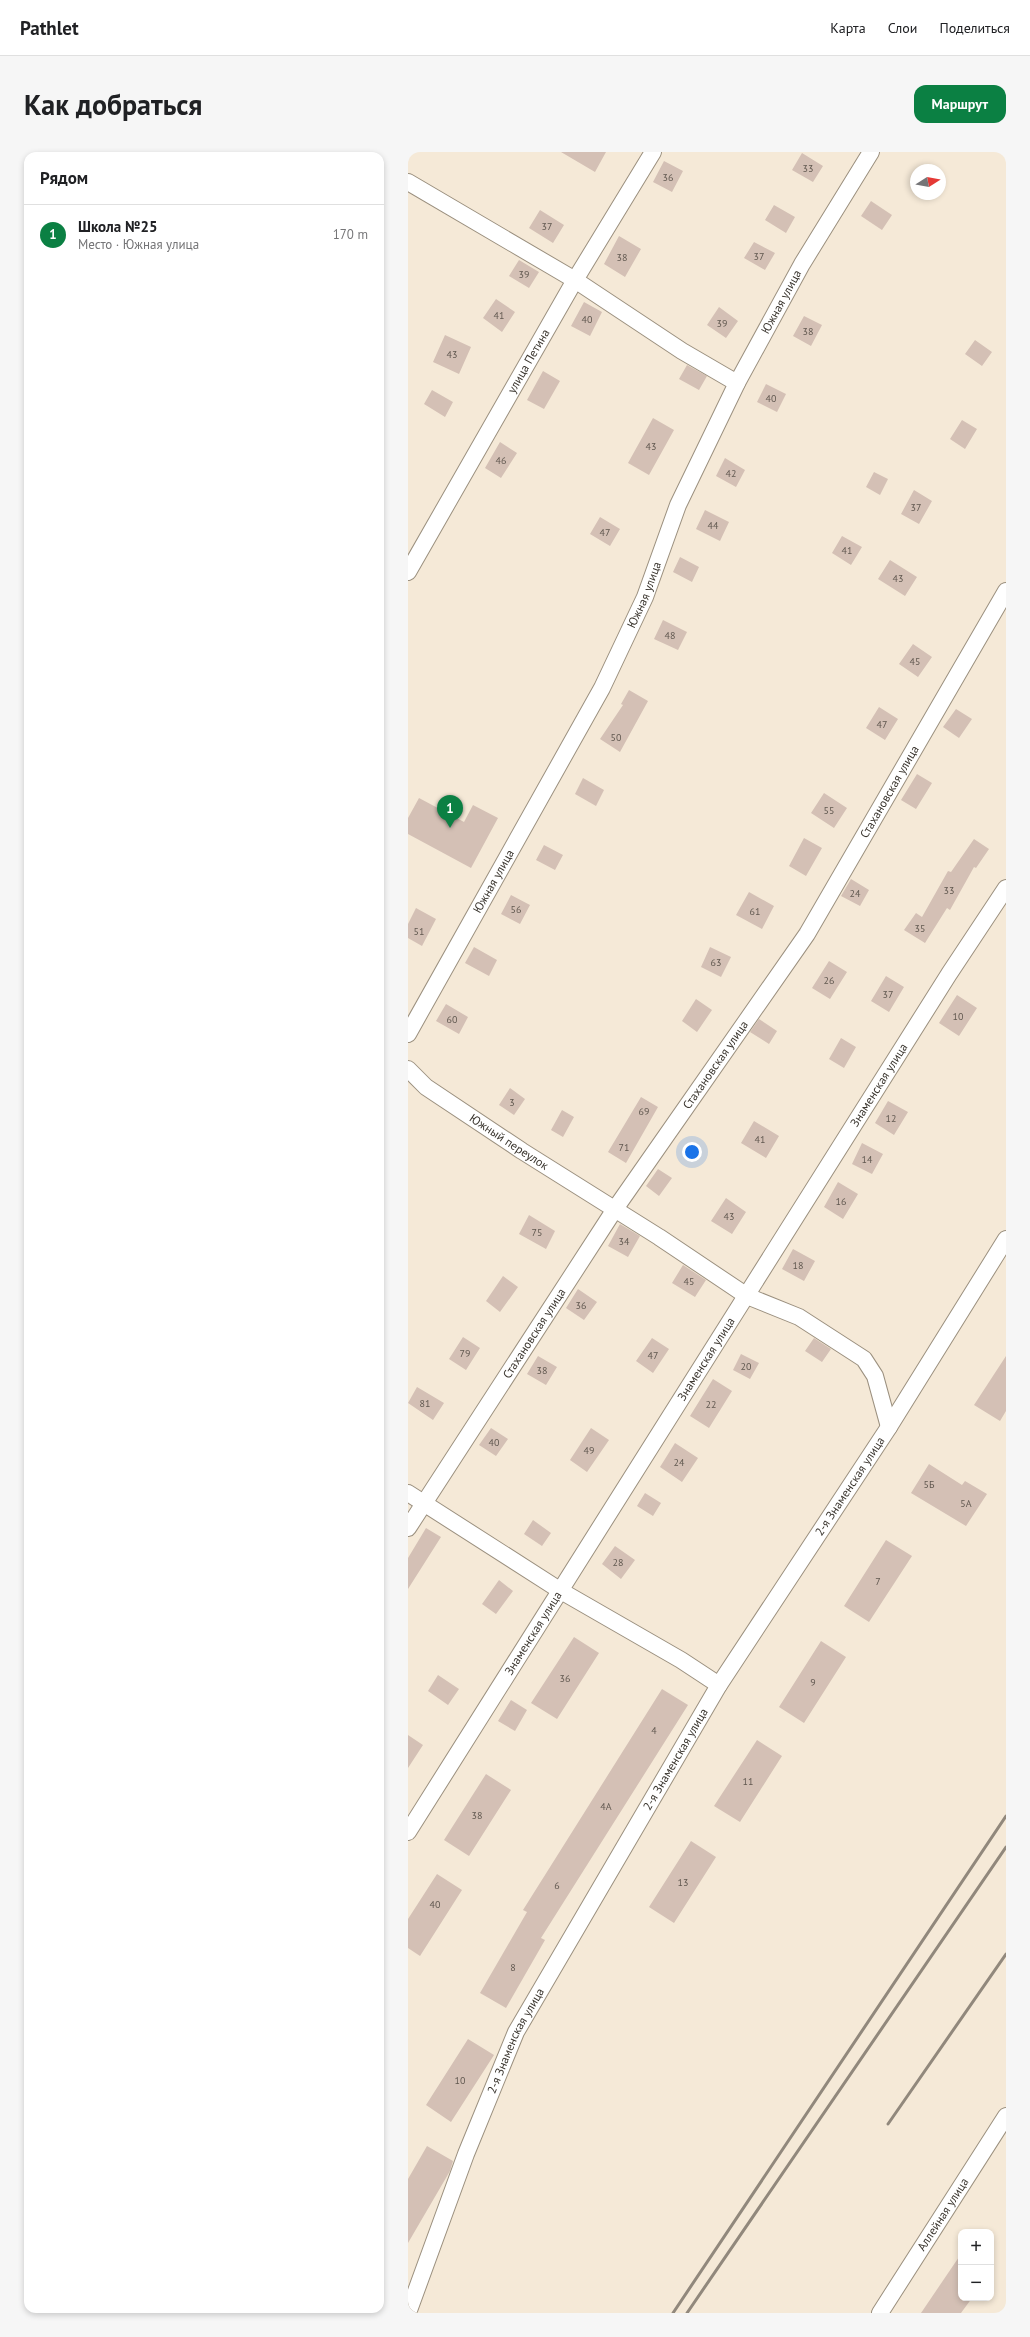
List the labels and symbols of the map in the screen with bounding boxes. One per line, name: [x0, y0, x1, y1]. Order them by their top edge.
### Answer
house number: 33: [803, 162, 813, 175]
north arrow: [910, 164, 946, 200]
house number: 36: [663, 171, 673, 184]
house number: 37: [542, 220, 552, 233]
house number: 37: [754, 250, 764, 263]
house number: 38: [617, 251, 627, 264]
street label: Южная улица: [757, 267, 804, 336]
house number: 39: [519, 268, 529, 281]
house number: 41: [494, 309, 504, 322]
house number: 40: [582, 313, 593, 326]
house number: 39: [717, 317, 727, 330]
house number: 38: [803, 325, 813, 338]
street label: улица Петина: [504, 326, 553, 396]
house number: 43: [447, 348, 457, 361]
house number: 40: [766, 392, 777, 405]
house number: 43: [646, 440, 656, 453]
house number: 46: [496, 454, 506, 467]
house number: 42: [726, 467, 736, 480]
house number: 37: [911, 501, 921, 514]
house number: 44: [708, 519, 719, 532]
house number: 47: [600, 526, 610, 539]
house number: 41: [842, 544, 852, 557]
street label: Южная улица: [623, 559, 664, 630]
house number: 43: [893, 572, 903, 585]
house number: 48: [665, 629, 675, 642]
house number: 45: [910, 655, 920, 668]
house number: 47: [877, 718, 887, 731]
house number: 50: [611, 731, 622, 744]
street label: Стахановская улица: [856, 743, 922, 841]
pin: 1: [437, 795, 463, 828]
house number: 55: [824, 804, 834, 817]
street label: Южная улица: [469, 847, 517, 916]
house number: 33: [944, 884, 954, 897]
house number: 24: [850, 887, 861, 900]
house number: 56: [511, 903, 521, 916]
house number: 61: [750, 905, 760, 918]
house number: 35: [915, 922, 925, 935]
house number: 51: [414, 925, 424, 938]
house number: 63: [711, 956, 721, 969]
house number: 26: [824, 974, 834, 987]
house number: 37: [883, 988, 893, 1001]
house number: 10: [953, 1010, 964, 1023]
house number: 60: [447, 1013, 458, 1026]
street label: Стахановская улица: [679, 1017, 751, 1112]
street label: Знаменская улица: [847, 1040, 910, 1129]
house number: 3: [509, 1096, 515, 1109]
house number: 69: [639, 1105, 649, 1118]
street label: Южный переулок: [467, 1110, 552, 1173]
house number: 12: [886, 1112, 896, 1125]
house number: 41: [755, 1133, 765, 1146]
house number: 71: [619, 1141, 629, 1154]
your location: [682, 1142, 702, 1162]
house number: 14: [862, 1153, 873, 1166]
house number: 16: [836, 1195, 846, 1208]
house number: 43: [724, 1210, 734, 1223]
house number: 75: [532, 1226, 542, 1239]
house number: 34: [619, 1235, 630, 1248]
house number: 18: [793, 1259, 803, 1272]
house number: 45: [684, 1275, 694, 1288]
street label: Стахановская улица: [499, 1285, 569, 1381]
house number: 36: [576, 1299, 586, 1312]
street label: Знаменская улица: [674, 1314, 738, 1403]
house number: 79: [460, 1347, 470, 1360]
house number: 47: [648, 1349, 658, 1362]
house number: 20: [741, 1360, 752, 1373]
house number: 38: [537, 1364, 547, 1377]
house number: 81: [420, 1397, 430, 1410]
house number: 22: [706, 1398, 716, 1411]
street label: 2-я Знаменская улица: [811, 1434, 888, 1539]
house number: 40: [489, 1436, 500, 1449]
house number: 49: [584, 1444, 594, 1457]
house number: 24: [674, 1456, 685, 1469]
house number: 5Б: [924, 1478, 935, 1491]
house number: 5А: [960, 1497, 972, 1510]
house number: 28: [613, 1556, 623, 1569]
house number: 7: [875, 1575, 881, 1588]
street label: Знаменская улица: [501, 1588, 565, 1678]
house number: 36: [560, 1672, 570, 1685]
house number: 9: [810, 1676, 816, 1689]
street label: 2-я Знаменская улица: [639, 1705, 711, 1813]
house number: 4: [651, 1724, 657, 1737]
house number: 11: [743, 1775, 753, 1788]
house number: 4А: [600, 1800, 612, 1813]
house number: 38: [472, 1809, 482, 1822]
house number: 13: [678, 1876, 688, 1889]
house number: 6: [554, 1879, 560, 1892]
house number: 40: [430, 1898, 441, 1911]
house number: 8: [510, 1961, 516, 1974]
street label: 2-я Знаменская улица: [484, 1985, 547, 2096]
house number: 10: [455, 2074, 466, 2087]
street label: Аллейная улица: [914, 2175, 972, 2253]

